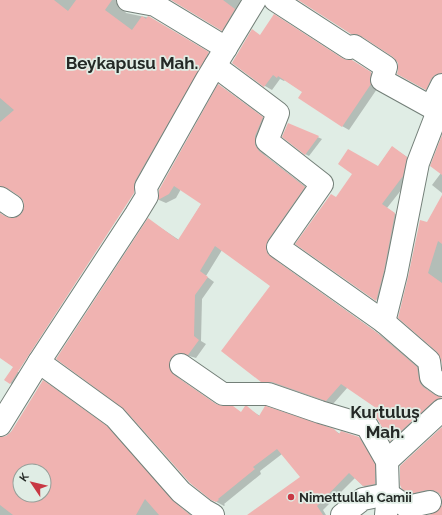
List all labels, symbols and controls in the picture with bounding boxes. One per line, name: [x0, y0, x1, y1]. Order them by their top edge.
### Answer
district label: Beykapusu Mah.: [66, 53, 198, 73]
district label: Kurtuluş Mah.: [350, 402, 420, 442]
north arrow: [12, 463, 52, 503]
text: K: [17, 470, 32, 484]
place label: Nimettullah Camii: [299, 490, 412, 505]
marker: Nimettullah Camii: [286, 492, 296, 502]

